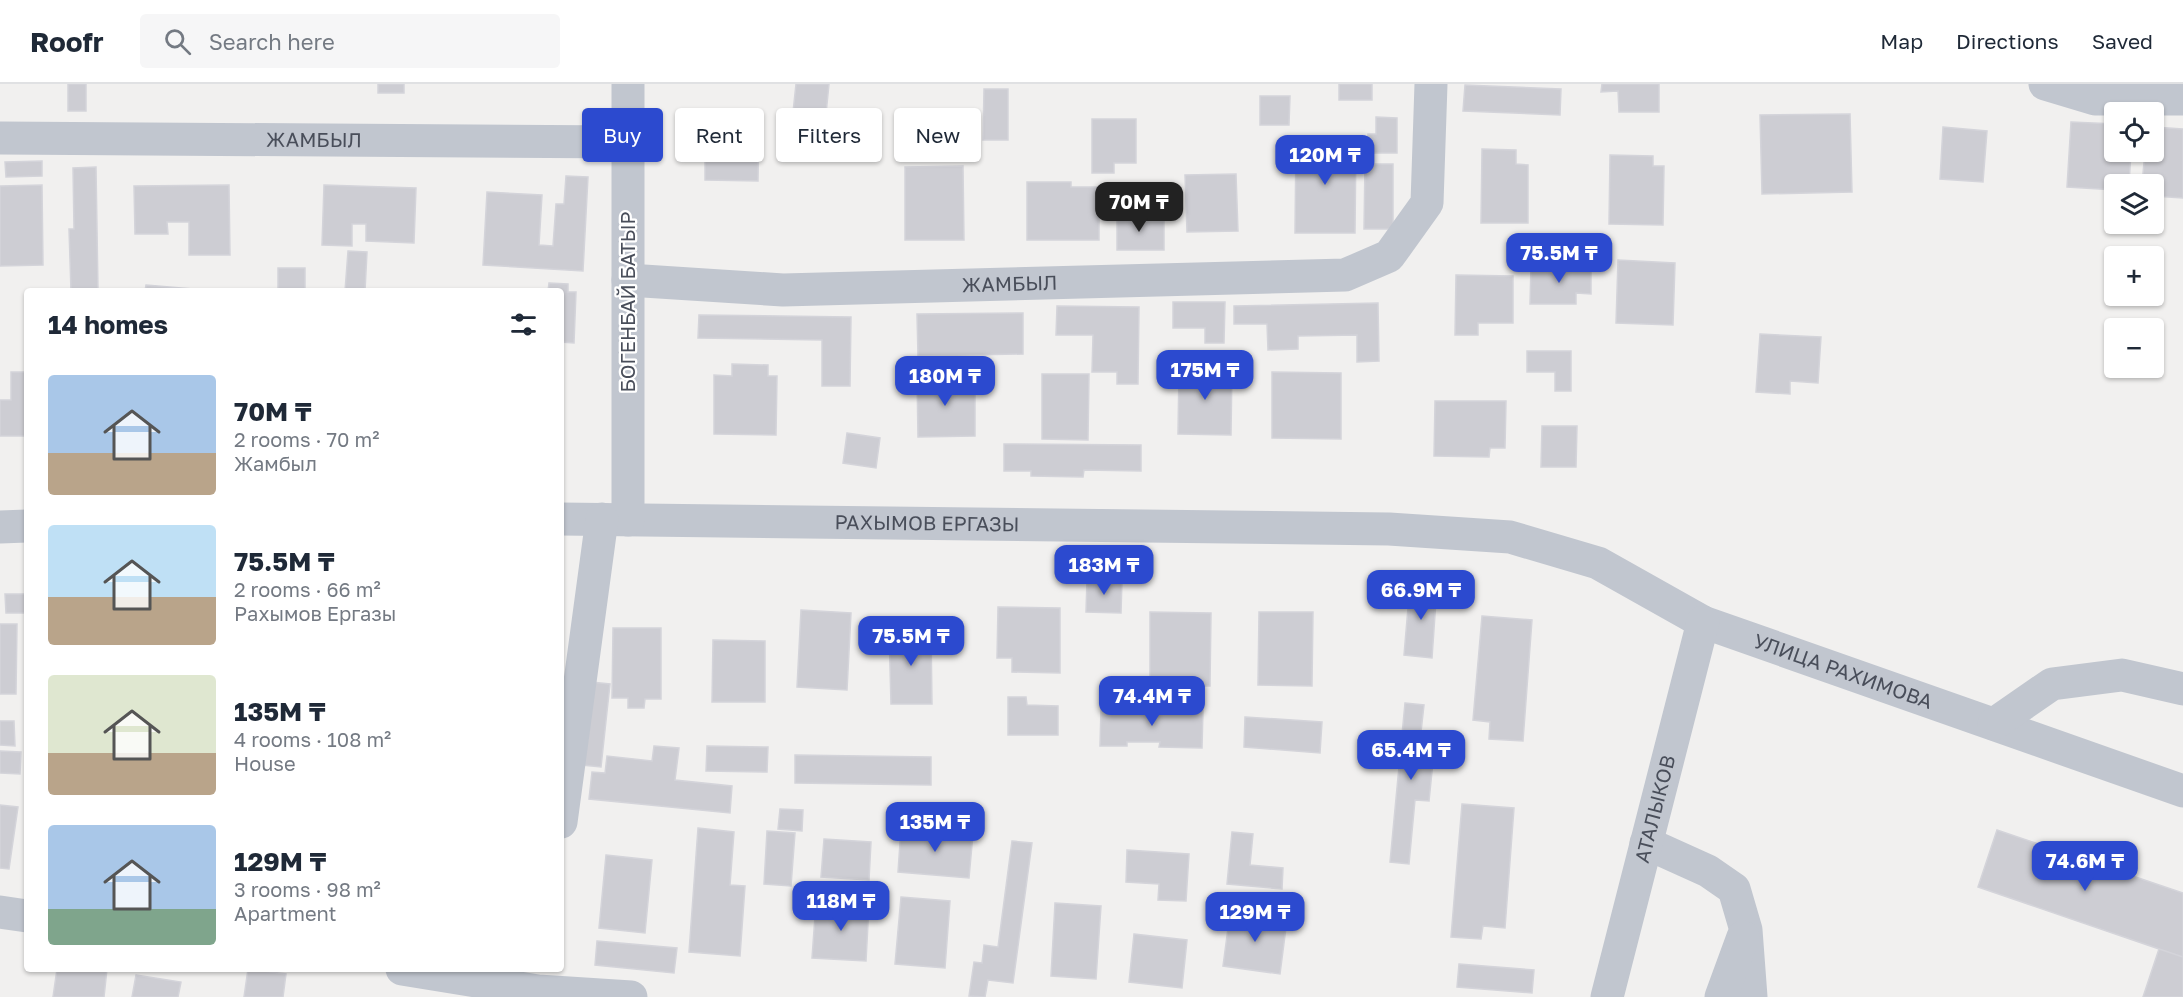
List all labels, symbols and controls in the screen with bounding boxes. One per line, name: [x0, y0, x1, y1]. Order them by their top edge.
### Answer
search box: [140, 14, 560, 68]
text: Roofr: [30, 25, 104, 58]
icon: search: [161, 25, 194, 58]
text: Search here: [209, 28, 335, 55]
text: Map: [1880, 28, 1923, 54]
text: Directions: [1956, 28, 2059, 54]
text: Saved: [2092, 28, 2153, 54]
map controls: [2104, 102, 2164, 378]
button: locate: [2104, 102, 2164, 162]
chip: Buy: [582, 108, 663, 162]
chip: Rent: [675, 108, 764, 162]
chip: Filters: [776, 108, 882, 162]
chip: New: [894, 108, 981, 162]
street label: ЖАМБЫЛ: [266, 127, 362, 151]
pin: 120M ₸: [1276, 135, 1374, 186]
text: 120M ₸: [1289, 142, 1361, 166]
button: layers: [2104, 174, 2164, 234]
pin: 70M ₸: [1097, 182, 1181, 233]
text: 70M ₸: [1109, 189, 1169, 213]
street label: БОГЕНБАЙ БАТЫР: [615, 211, 639, 393]
pin: 75.5M ₸: [1504, 233, 1614, 284]
text: 75.5M ₸: [1520, 240, 1598, 264]
button: +: [2104, 246, 2164, 306]
street label: ЖАМБЫЛ: [961, 270, 1058, 296]
icon: filters: [507, 308, 540, 341]
text: 14 homes: [48, 309, 168, 340]
button: −: [2104, 318, 2164, 378]
pin: 175M ₸: [1156, 350, 1254, 401]
pin: 180M ₸: [896, 356, 994, 407]
text: 175M ₸: [1170, 357, 1240, 381]
text: 180M ₸: [909, 363, 981, 387]
text: 70M ₸: [234, 396, 312, 427]
icon: home: [96, 399, 168, 471]
text: 2 rooms · 70 m²: [234, 427, 379, 451]
text: Жамбыл: [234, 451, 317, 475]
street label: РАХЫМОВ ЕРГАЗЫ: [834, 509, 1020, 536]
pin: 183M ₸: [1055, 545, 1153, 596]
text: 75.5M ₸: [234, 546, 335, 577]
icon: home: [96, 549, 168, 621]
text: 183M ₸: [1068, 552, 1140, 576]
pin: 66.9M ₸: [1366, 570, 1476, 621]
text: 2 rooms · 66 m²: [234, 577, 381, 601]
text: 66.9M ₸: [1381, 577, 1461, 601]
text: Рахымов Ергазы: [234, 601, 396, 625]
pin: 75.5M ₸: [856, 616, 966, 667]
text: 75.5M ₸: [872, 623, 950, 647]
street label: УЛИЦА РАХИМОВА: [1751, 628, 1936, 713]
pin: 74.4M ₸: [1097, 676, 1207, 727]
text: 74.4M ₸: [1113, 683, 1191, 707]
text: 135M ₸: [234, 696, 326, 727]
icon: home: [96, 699, 168, 771]
text: 4 rooms · 108 m²: [234, 727, 391, 751]
pin: 65.4M ₸: [1356, 730, 1466, 781]
text: 65.4M ₸: [1371, 737, 1451, 761]
text: House: [234, 751, 296, 775]
street label: АТАЛЫКОВ: [1629, 752, 1679, 865]
pin: 135M ₸: [886, 802, 984, 853]
text: 135M ₸: [900, 809, 970, 833]
pin: 74.6M ₸: [2030, 841, 2140, 892]
text: 129M ₸: [234, 846, 326, 877]
text: 74.6M ₸: [2046, 848, 2124, 872]
icon: home: [96, 849, 168, 921]
text: 3 rooms · 98 m²: [234, 877, 381, 901]
pin: 118M ₸: [792, 881, 890, 932]
text: 118M ₸: [806, 888, 876, 912]
pin: 129M ₸: [1206, 892, 1304, 943]
text: 129M ₸: [1220, 899, 1291, 923]
text: Apartment: [234, 901, 337, 925]

